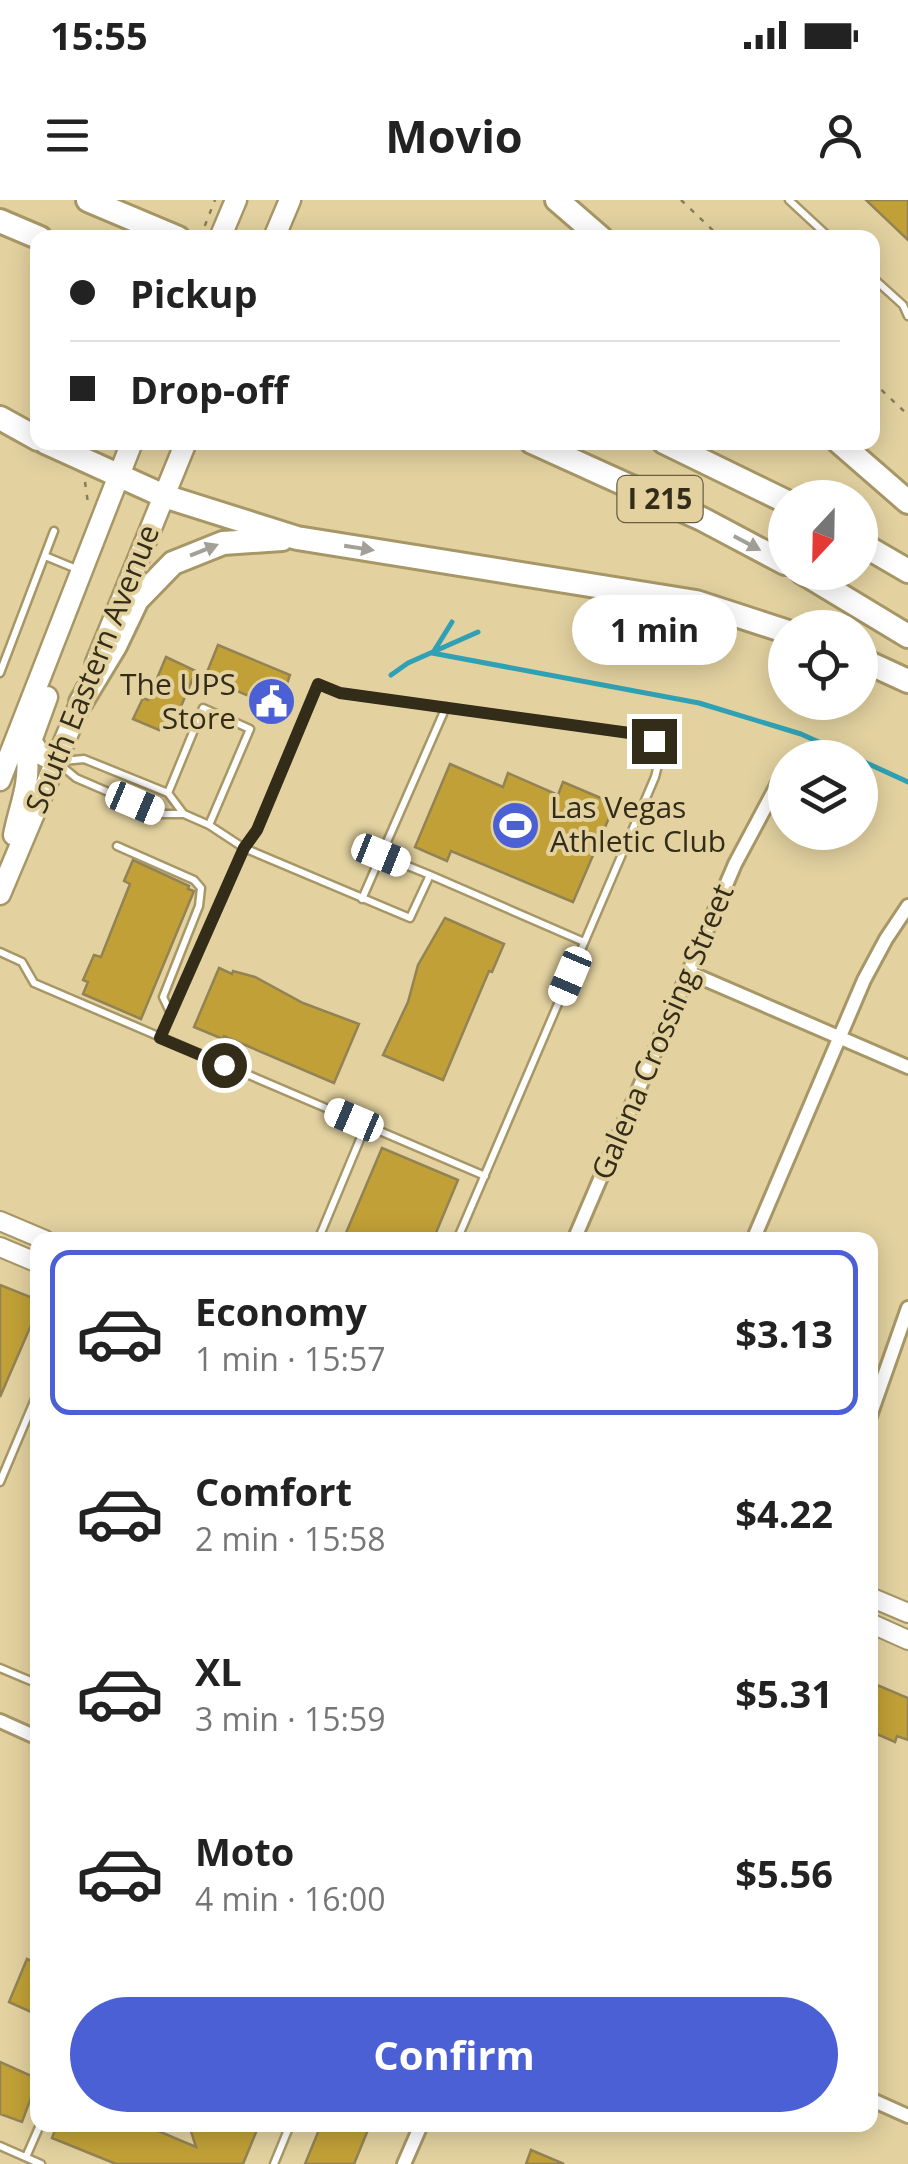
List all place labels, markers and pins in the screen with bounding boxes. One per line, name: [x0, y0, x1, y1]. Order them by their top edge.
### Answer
place label: The UPS Store: [120, 663, 236, 738]
public building icon: The UPS Store: [245, 676, 297, 728]
place label: Las Vegas Athletic Club: [550, 786, 726, 861]
sports icon: Las Vegas Athletic Club: [489, 799, 541, 851]

